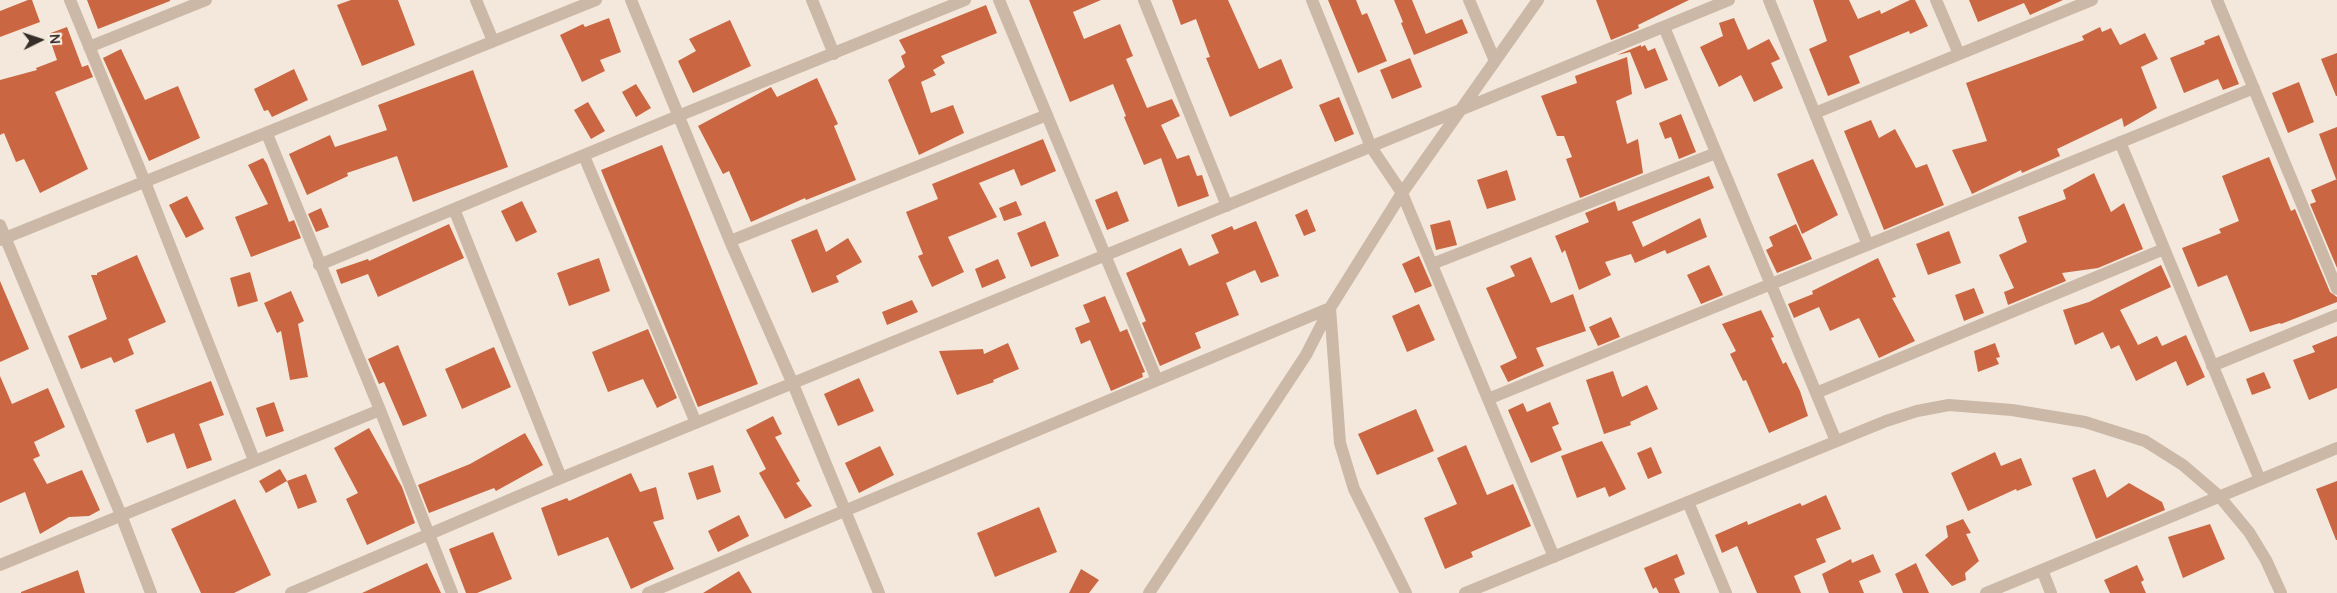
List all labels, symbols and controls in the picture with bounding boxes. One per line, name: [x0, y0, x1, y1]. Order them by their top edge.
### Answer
north arrow: [15, 15, 65, 65]
text: N: [46, 33, 65, 45]

